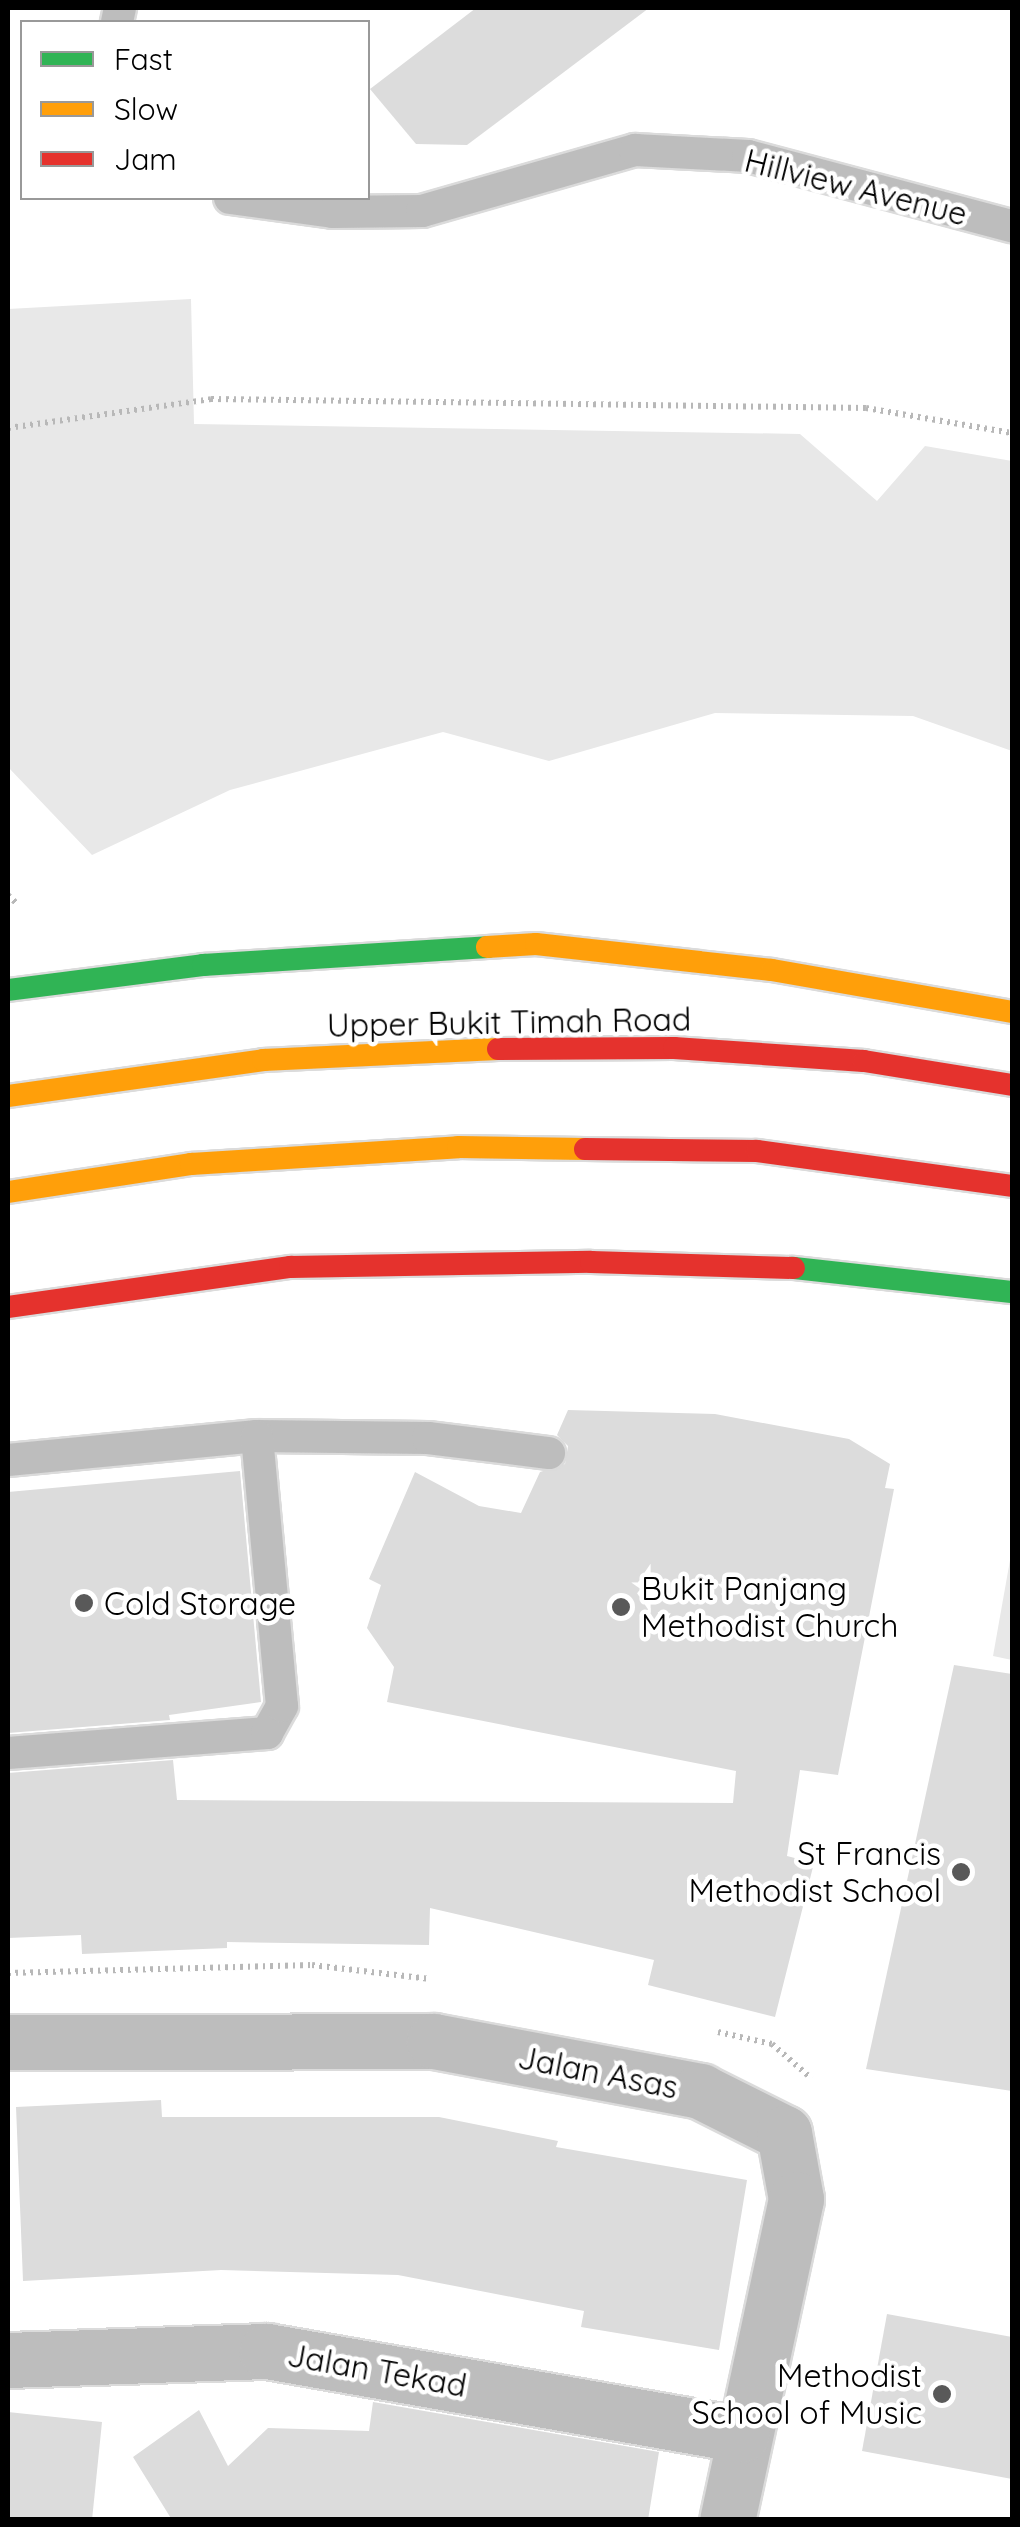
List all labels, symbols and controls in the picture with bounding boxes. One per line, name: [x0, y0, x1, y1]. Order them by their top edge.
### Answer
legend: [20, 20, 370, 200]
text: Fast: [114, 40, 173, 78]
text: Slow: [114, 90, 178, 128]
text: Jam: [114, 140, 177, 178]
street label: Hillview Avenue: [741, 141, 971, 233]
street label: Upper Bukit Timah Road: [327, 1000, 691, 1044]
place label: Bukit Panjang Methodist Church: [641, 1570, 898, 1645]
place label: Cold Storage: [104, 1584, 296, 1622]
marker: Cold Storage: [73, 1592, 95, 1614]
marker: Bukit Panjang Methodist Church: [610, 1596, 632, 1618]
place label: St Francis Methodist School: [689, 1835, 941, 1910]
marker: St Francis Methodist School: [950, 1861, 972, 1883]
street label: Jalan Asas: [515, 2038, 681, 2106]
street label: Jalan Tekad: [285, 2335, 469, 2405]
place label: Methodist School of Music: [692, 2357, 922, 2432]
marker: Methodist School of Music: [931, 2383, 953, 2405]

